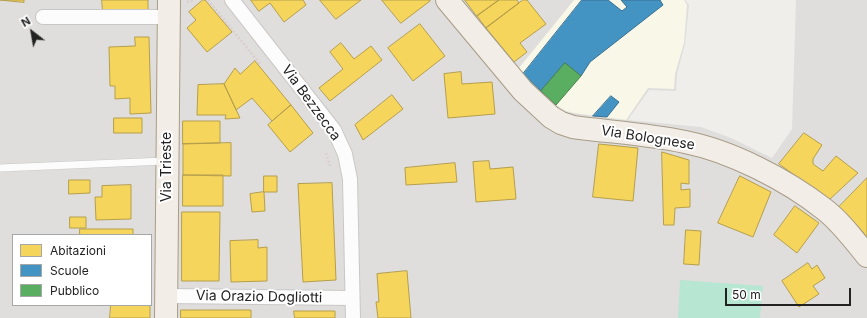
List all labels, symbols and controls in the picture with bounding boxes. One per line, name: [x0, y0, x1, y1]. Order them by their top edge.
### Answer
north arrow: [12, 12, 52, 52]
text: N: [19, 14, 33, 30]
street label: Via Bezzecca: [278, 62, 344, 144]
street label: Via Bolognese: [600, 122, 696, 154]
street label: Via Trieste: [159, 132, 175, 202]
legend: [12, 234, 152, 306]
text: Abitazioni: [50, 243, 106, 258]
text: Scuole: [50, 263, 89, 278]
scale bar: [727, 280, 853, 306]
text: Pubblico: [50, 283, 99, 298]
street label: Via Orazio Dogliotti: [196, 287, 322, 307]
text: 50 m: [732, 287, 761, 302]

